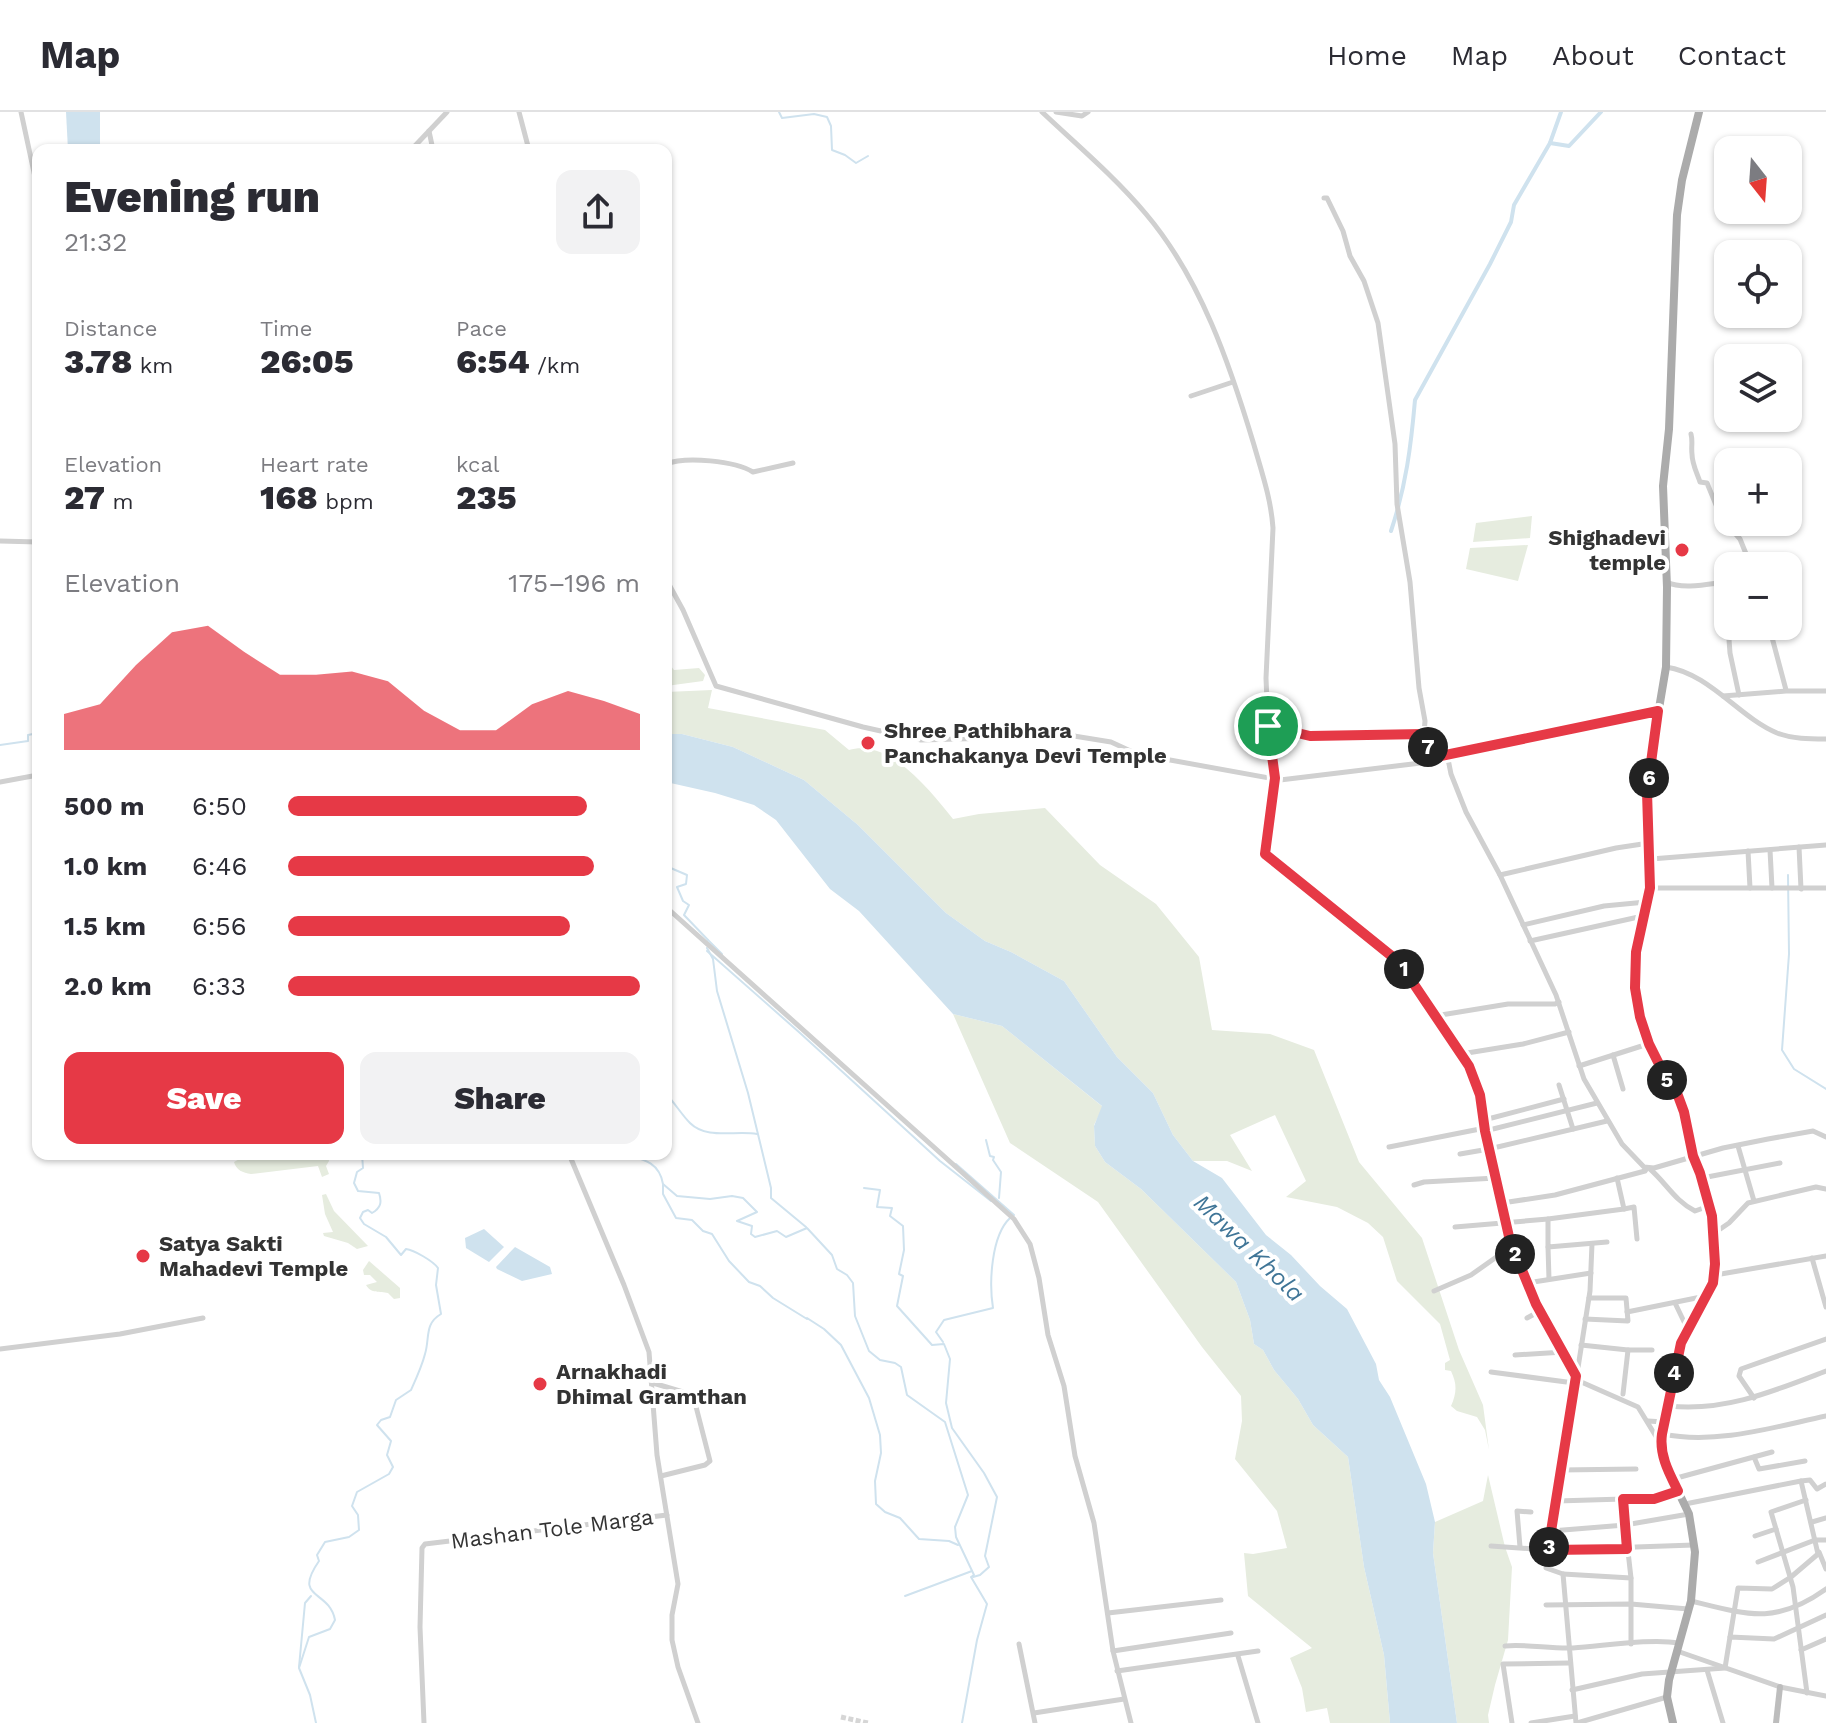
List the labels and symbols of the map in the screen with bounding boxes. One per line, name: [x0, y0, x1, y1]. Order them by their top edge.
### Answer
north arrow: [1714, 136, 1802, 224]
place label: Shighadevi temple: [1548, 525, 1666, 575]
marker: Shighadevi temple: [1673, 541, 1691, 559]
pin: [1234, 692, 1302, 760]
place label: Shree Pathibhara Panchakanya Devi Temple: [884, 718, 1167, 768]
pin: 7: [1408, 727, 1448, 767]
marker: Shree Pathibhara Panchakanya Devi Temple: [859, 734, 877, 752]
pin: 6: [1629, 758, 1669, 798]
pin: 1: [1384, 949, 1424, 989]
pin: 5: [1647, 1060, 1687, 1100]
water label: Mawa Khola: [1188, 1188, 1310, 1308]
place label: Satya Sakti Mahadevi Temple: [159, 1231, 348, 1281]
pin: 2: [1495, 1234, 1535, 1274]
marker: Satya Sakti Mahadevi Temple: [134, 1247, 152, 1265]
pin: 4: [1654, 1353, 1694, 1393]
place label: Arnakhadi Dhimal Gramthan: [556, 1359, 747, 1409]
marker: Arnakhadi Dhimal Gramthan: [531, 1375, 549, 1393]
street label: Mashan Tole Marga: [449, 1504, 655, 1554]
pin: 3: [1529, 1527, 1569, 1567]

